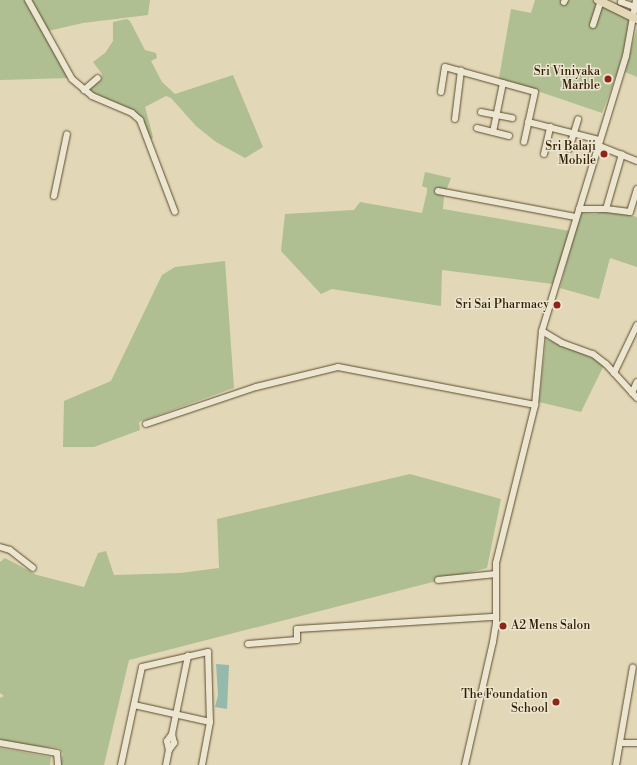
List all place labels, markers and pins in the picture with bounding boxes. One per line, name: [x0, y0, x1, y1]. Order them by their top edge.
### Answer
place label: Sri Viniyaka Marble: [534, 65, 600, 93]
marker: Sri Viniyaka Marble: [603, 74, 613, 84]
place label: Sri Balaji Mobile: [545, 140, 596, 168]
marker: Sri Balaji Mobile: [599, 149, 609, 159]
place label: Sri Sai Pharmacy: [456, 298, 549, 312]
marker: Sri Sai Pharmacy: [552, 300, 562, 310]
place label: A2 Mens Salon: [511, 619, 590, 633]
marker: A2 Mens Salon: [498, 621, 508, 631]
place label: The Foundation School: [461, 688, 548, 716]
marker: The Foundation School: [551, 697, 561, 707]

